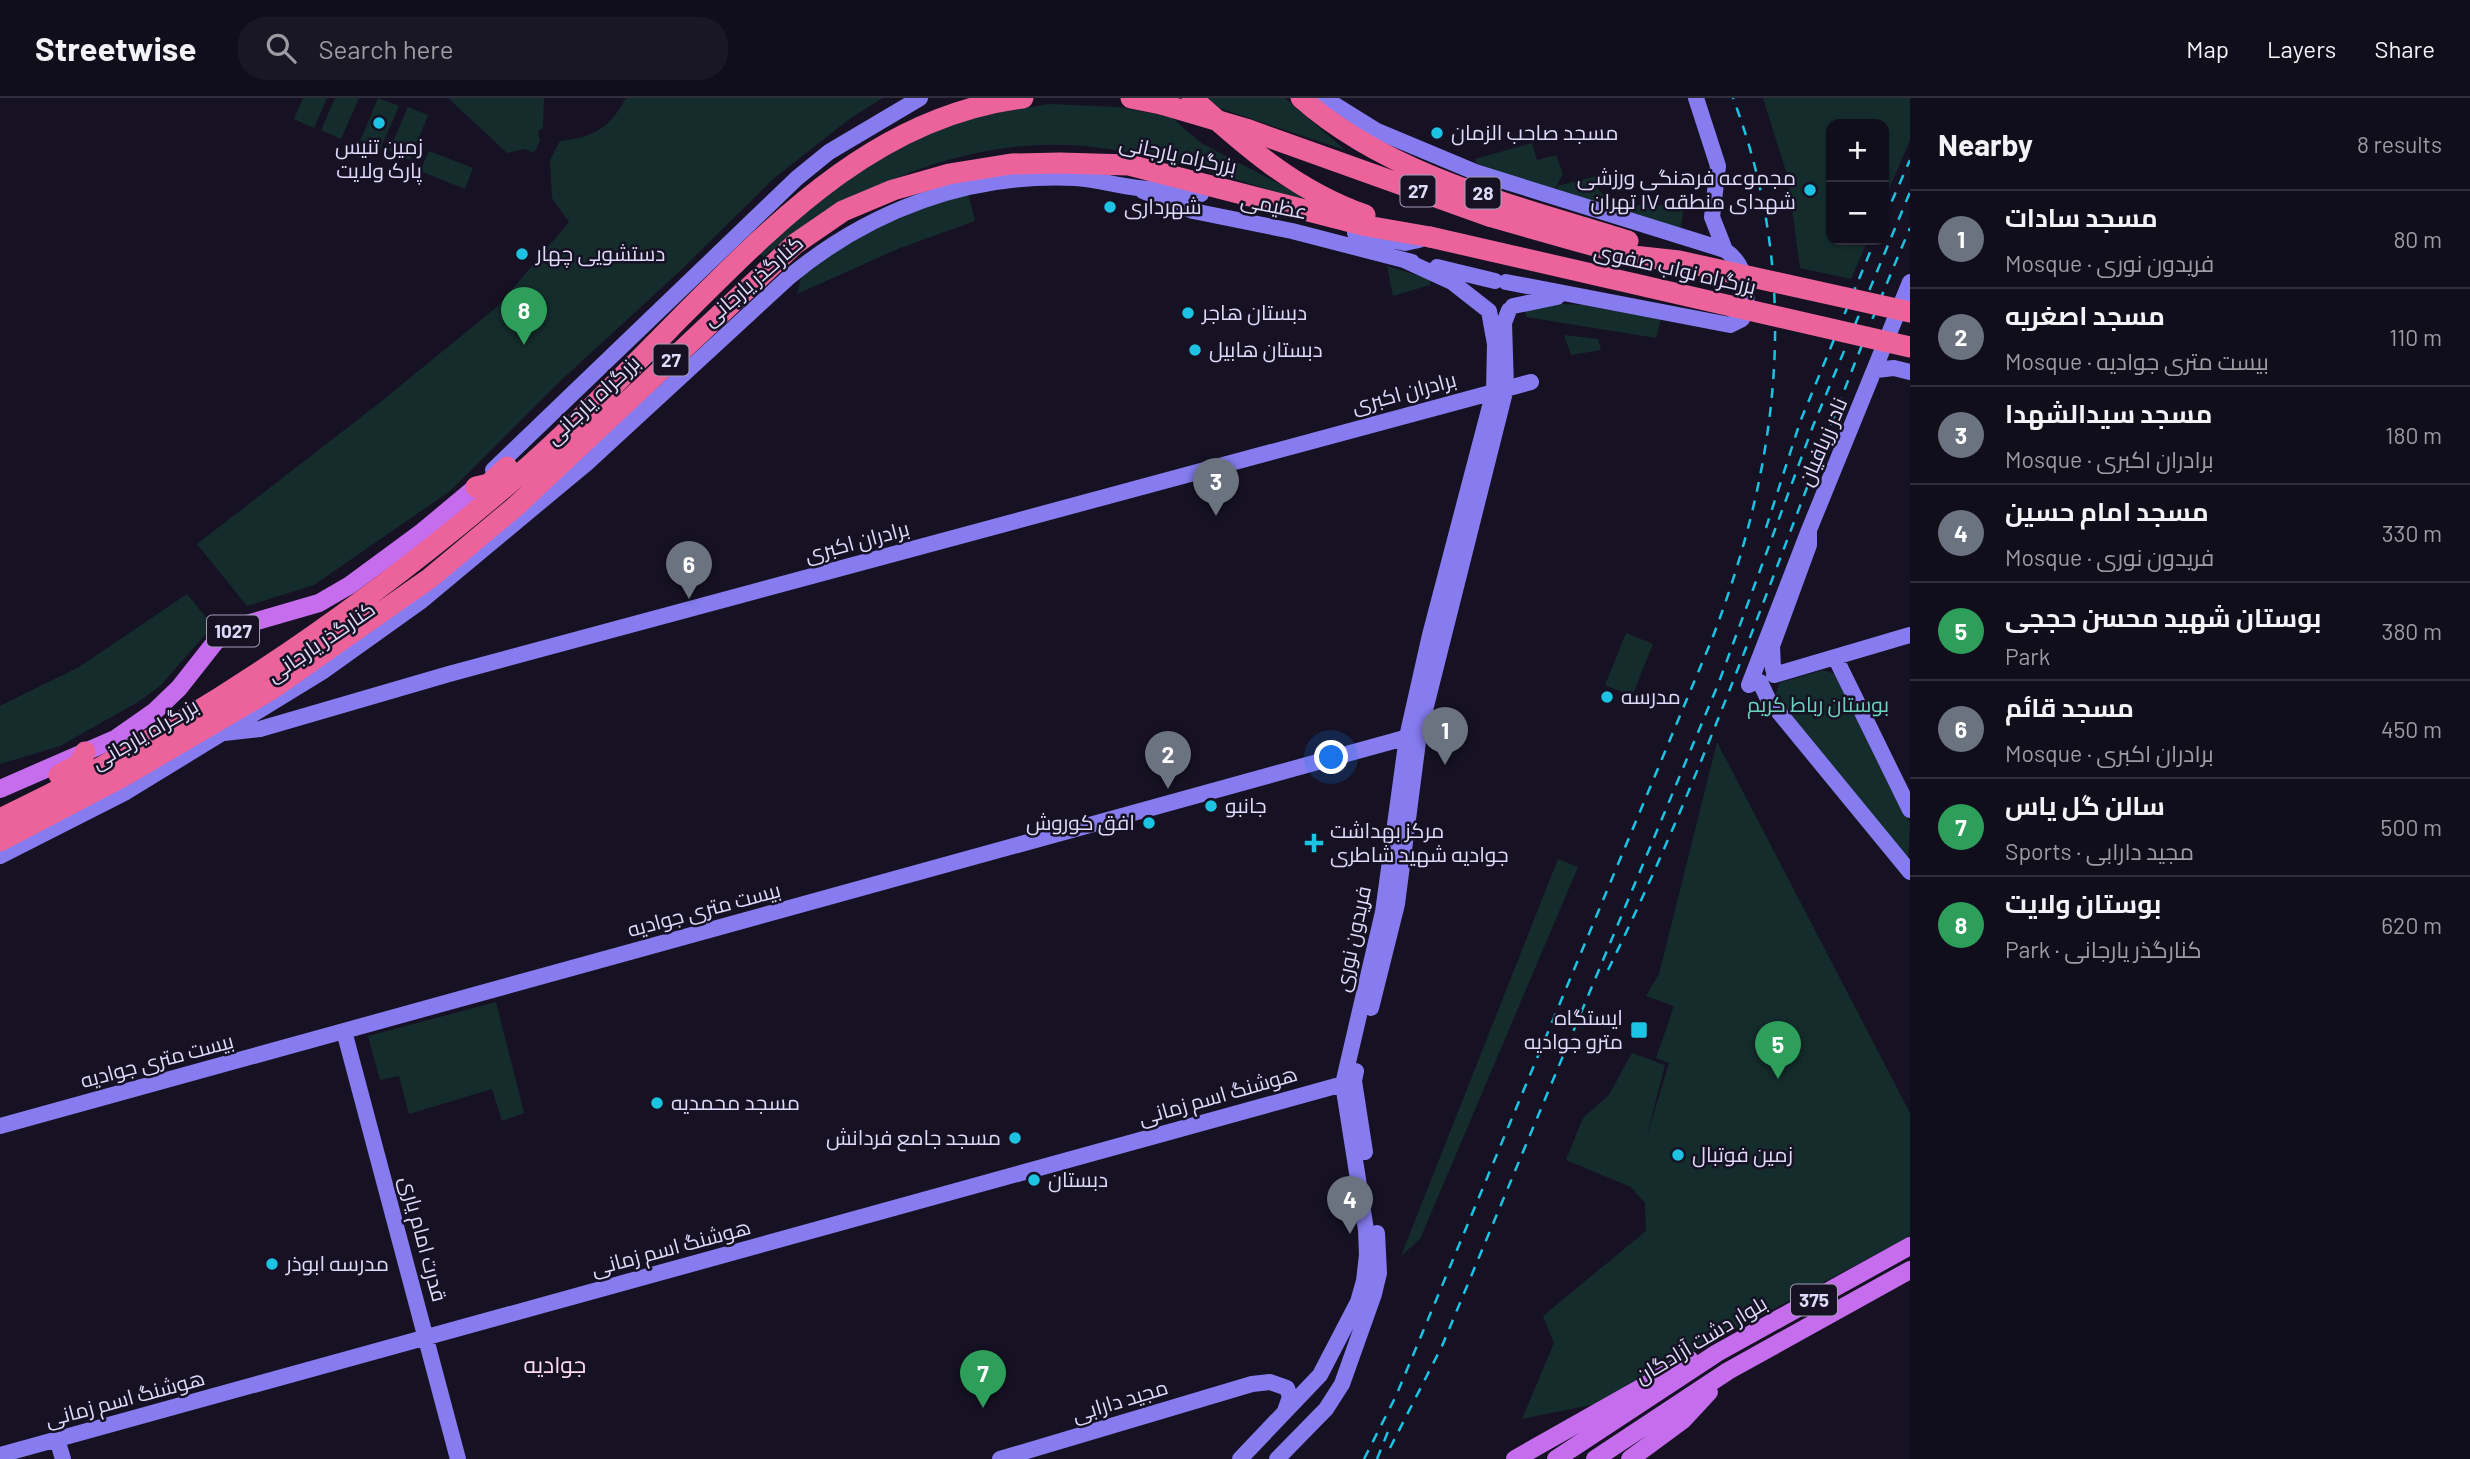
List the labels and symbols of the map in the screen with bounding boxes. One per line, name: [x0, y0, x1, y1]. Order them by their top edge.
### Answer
marker: زمین تنیس پارک ولایت: [371, 115, 387, 131]
place label: مسجد صاحب الزمان: [1451, 119, 1618, 146]
marker: مسجد صاحب الزمان: [1429, 125, 1445, 141]
street label: بزرگراه یارجانی: [1117, 129, 1239, 180]
place label: زمین تنیس پارک ولایت: [335, 133, 423, 185]
place label: مجموعه فرهنگی ورزشی شهدای منطقه ۱۷ تهران: [1577, 164, 1796, 215]
road number: 27: [1400, 176, 1436, 206]
road number: 28: [1466, 178, 1500, 208]
marker: مجموعه فرهنگی ورزشی شهدای منطقه ۱۷ تهران: [1802, 182, 1818, 198]
street label: عظیمی: [1239, 186, 1310, 225]
place label: شهرداری: [1124, 193, 1202, 220]
marker: شهرداری: [1102, 199, 1118, 215]
street label: کنارگذر یارجانی: [696, 229, 809, 332]
street label: بزرگراه نواب صفوی: [1591, 237, 1759, 300]
place label: دستشویی چهار: [535, 240, 666, 268]
marker: دستشویی چهار: [514, 246, 530, 262]
pin: 8: [501, 287, 547, 345]
place label: دبستان هاجر: [1201, 299, 1307, 326]
marker: دبستان هاجر: [1180, 305, 1196, 321]
place label: دبستان هابیل: [1209, 336, 1323, 363]
marker: دبستان هابیل: [1187, 342, 1203, 358]
road number: 27: [654, 344, 688, 376]
street label: بزرگراه یارجانی: [540, 349, 646, 450]
street label: برادران اکبری: [1349, 366, 1459, 419]
street label: نادر زربافیان: [1792, 393, 1853, 490]
pin: 3: [1193, 458, 1239, 516]
street label: برادران اکبری: [802, 515, 912, 568]
pin: 6: [666, 541, 712, 599]
street label: کنارگذر یارجانی: [261, 595, 380, 688]
road number: 1027: [207, 616, 259, 646]
place label: مدرسه: [1621, 683, 1681, 709]
marker: مدرسه: [1599, 689, 1615, 705]
park label: بوستان رباط کریم: [1747, 691, 1889, 719]
street label: بزرگراه یارجانی: [86, 692, 203, 775]
pin: 1: [1422, 707, 1468, 765]
pin: 2: [1145, 731, 1191, 789]
your location: [1314, 740, 1348, 774]
place label: جانبو: [1225, 792, 1267, 818]
marker: جانبو: [1203, 798, 1219, 814]
place label: افق کوروش: [1026, 809, 1135, 836]
marker: افق کوروش: [1141, 815, 1157, 831]
place label: مرکز بهداشت جوادیه شهید شاطری: [1330, 817, 1509, 868]
marker: مرکز بهداشت جوادیه شهید شاطری: [1304, 833, 1324, 853]
street label: بیست متری جوادیه: [624, 876, 783, 943]
street label: فریدون نوری: [1328, 883, 1377, 994]
place label: ایستگاه مترو جوادیه: [1524, 1004, 1623, 1054]
marker: ایستگاه مترو جوادیه: [1629, 1020, 1649, 1040]
pin: 5: [1755, 1021, 1801, 1079]
street label: بیست متری جوادیه: [77, 1027, 236, 1094]
street label: هوشنگ اسم زمانی: [1135, 1060, 1301, 1132]
place label: مسجد محمدیه: [671, 1089, 800, 1114]
marker: مسجد محمدیه: [649, 1095, 665, 1111]
place label: مسجد جامع فردانش: [826, 1124, 1001, 1152]
marker: مسجد جامع فردانش: [1007, 1130, 1023, 1146]
place label: زمین فوتبال: [1692, 1141, 1793, 1168]
marker: زمین فوتبال: [1670, 1147, 1686, 1163]
place label: دبستان: [1048, 1166, 1108, 1193]
marker: دبستان: [1026, 1172, 1042, 1188]
street label: قدرت امام یاری: [393, 1173, 453, 1305]
pin: 4: [1327, 1176, 1373, 1234]
street label: هوشنگ اسم زمانی: [588, 1213, 754, 1283]
place label: مدرسه ابوذر: [285, 1250, 389, 1276]
marker: مدرسه ابوذر: [264, 1256, 280, 1272]
road number: 375: [1791, 1284, 1837, 1316]
street label: بلوار دشت آزادگان: [1630, 1289, 1772, 1390]
district label: جوادیه: [524, 1350, 586, 1378]
pin: 7: [960, 1350, 1006, 1408]
street label: هوشنگ اسم زمانی: [42, 1364, 208, 1434]
street label: مجید دارابی: [1069, 1373, 1171, 1428]

